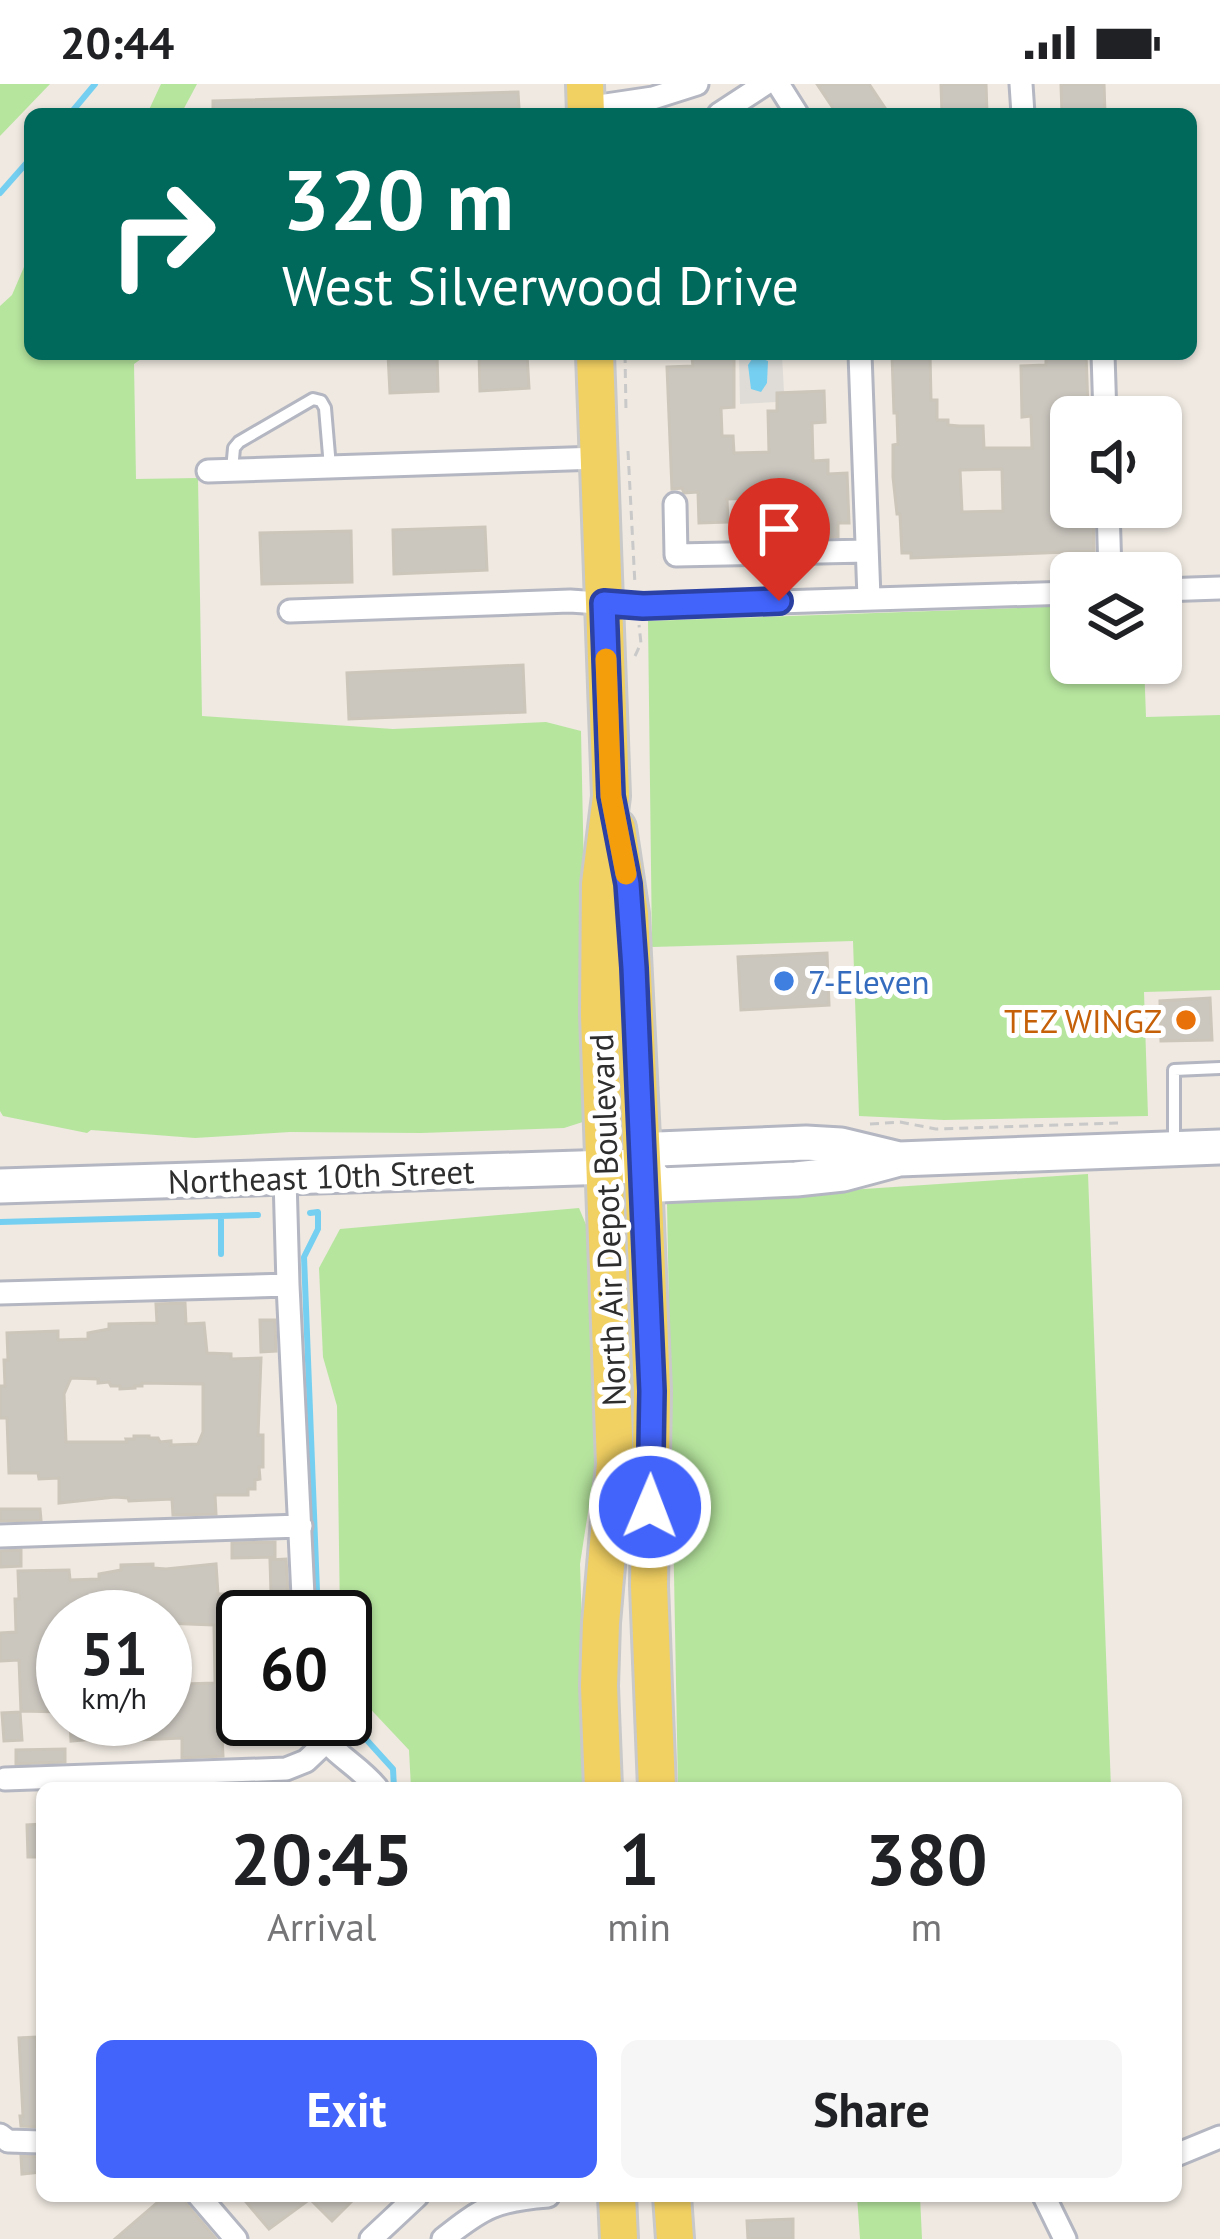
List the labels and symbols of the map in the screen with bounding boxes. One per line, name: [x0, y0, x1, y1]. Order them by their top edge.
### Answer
pin: [728, 478, 830, 601]
place label: 7-Eleven: [808, 960, 929, 1003]
marker: 7-Eleven: [771, 968, 797, 994]
place label: TEZ WINGZ: [1004, 999, 1162, 1042]
marker: TEZ WINGZ: [1173, 1007, 1199, 1033]
street label: North Air Depot Boulevard: [579, 1033, 635, 1407]
street label: Northeast 10th Street: [167, 1149, 475, 1203]
position arrow: [587, 1444, 713, 1570]
speed limit sign: 60: [216, 1590, 372, 1746]

